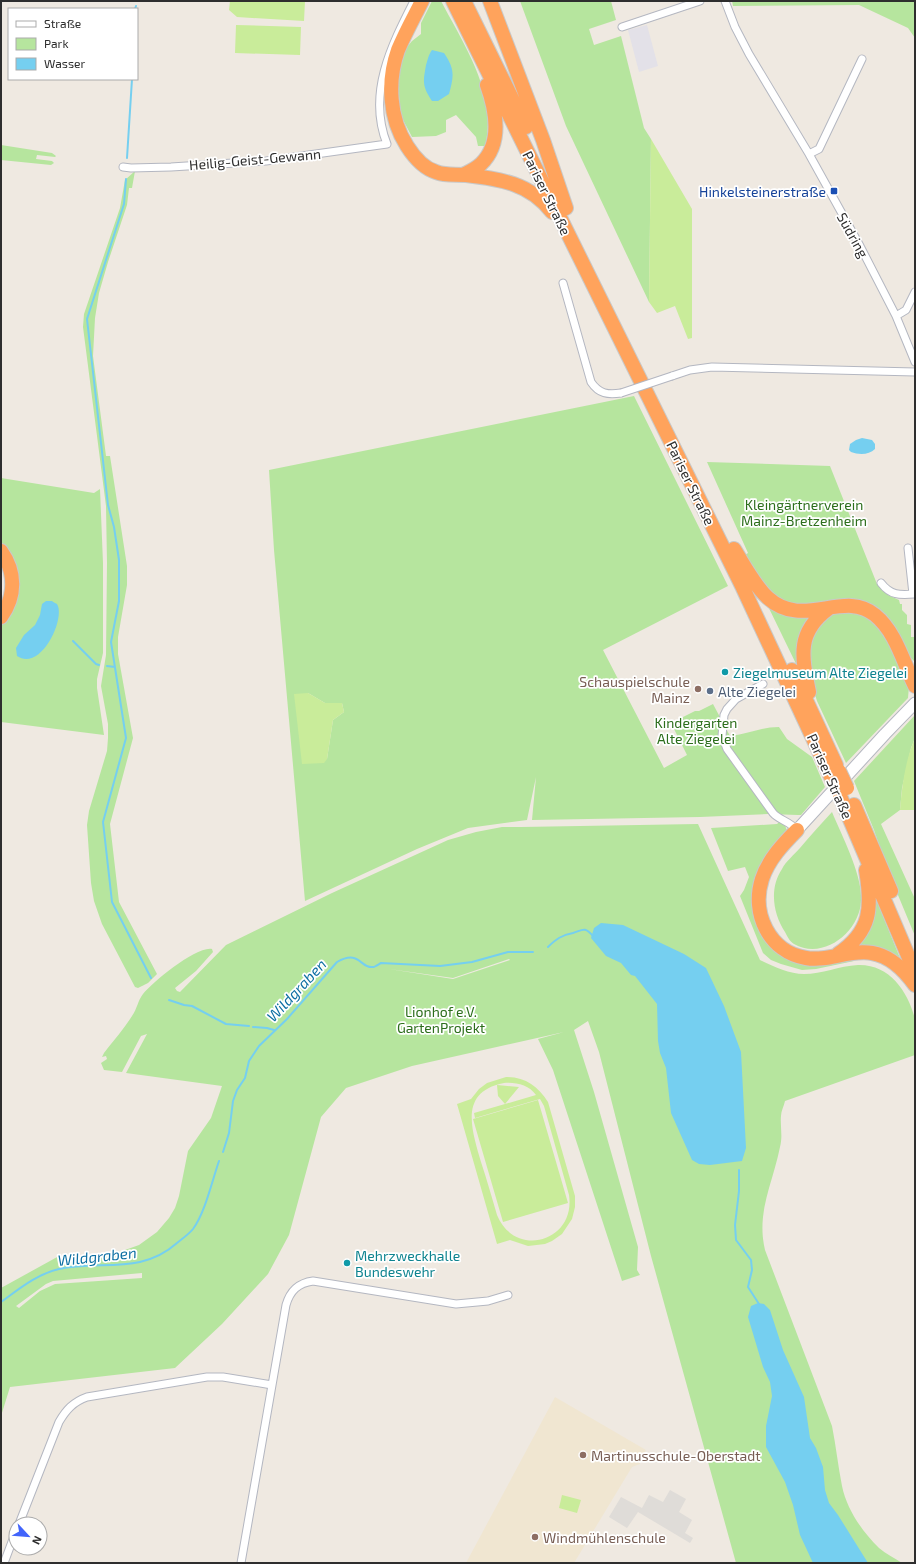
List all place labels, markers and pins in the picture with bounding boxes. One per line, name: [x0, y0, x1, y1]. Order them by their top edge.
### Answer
place label: Hinkelsteinerstraße: [699, 183, 826, 200]
marker: Hinkelsteinerstraße: [829, 186, 839, 196]
place label: Ziegelmuseum Alte Ziegelei: [733, 664, 907, 681]
marker: Ziegelmuseum Alte Ziegelei: [720, 667, 730, 677]
place label: Schauspielschule Mainz: [579, 673, 690, 706]
place label: Alte Ziegelei: [718, 683, 796, 700]
marker: Schauspielschule Mainz: [693, 684, 703, 694]
marker: Alte Ziegelei: [705, 686, 715, 696]
place label: Mehrzweckhalle Bundeswehr: [355, 1247, 460, 1280]
marker: Mehrzweckhalle Bundeswehr: [342, 1258, 352, 1268]
place label: Martinusschule-Oberstadt: [591, 1447, 761, 1464]
marker: Martinusschule-Oberstadt: [578, 1450, 588, 1460]
place label: Windmühlenschule: [543, 1529, 666, 1546]
marker: Windmühlenschule: [530, 1532, 540, 1542]

